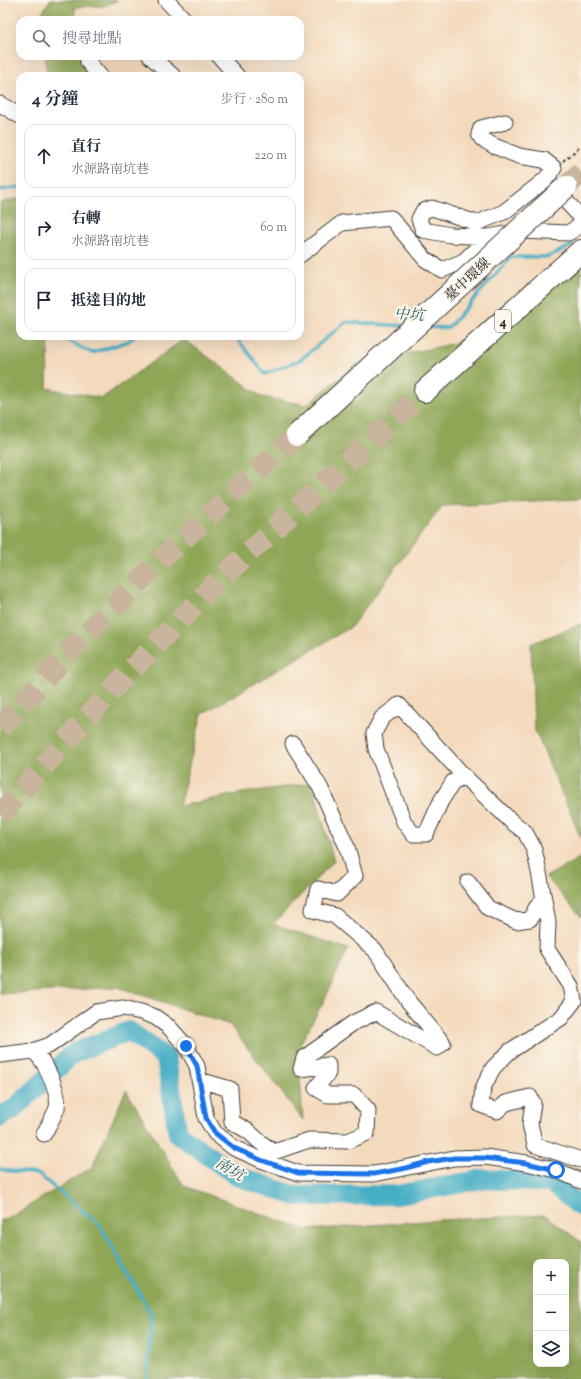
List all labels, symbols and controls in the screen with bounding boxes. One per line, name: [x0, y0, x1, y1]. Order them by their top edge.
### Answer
search box: [16, 16, 304, 60]
icon: search: [30, 27, 52, 49]
text: 搜尋地點: [62, 29, 122, 50]
text: 4 分鐘: [32, 88, 78, 112]
text: 步行 · 280 m: [220, 91, 288, 109]
text: 直行: [71, 137, 101, 158]
icon: ahead: [33, 145, 55, 167]
text: 220 m: [254, 147, 287, 165]
text: 水源路南坑巷: [71, 161, 149, 179]
text: 右轉: [71, 209, 101, 230]
icon: right: [33, 217, 55, 239]
text: 60 m: [260, 219, 287, 237]
text: 水源路南坑巷: [71, 233, 149, 251]
street label: 臺中環線: [441, 254, 496, 307]
icon: arrive: [33, 289, 55, 311]
text: 抵達目的地: [71, 291, 146, 312]
water label: 中坑: [393, 304, 427, 327]
road number: 4: [495, 310, 511, 332]
route end: [177, 1037, 195, 1055]
water label: 南坑: [211, 1154, 249, 1188]
route start: [547, 1161, 565, 1179]
map controls: [533, 1259, 569, 1367]
button: +: [533, 1259, 569, 1295]
button: −: [533, 1295, 569, 1331]
button: layers: [533, 1331, 569, 1367]

